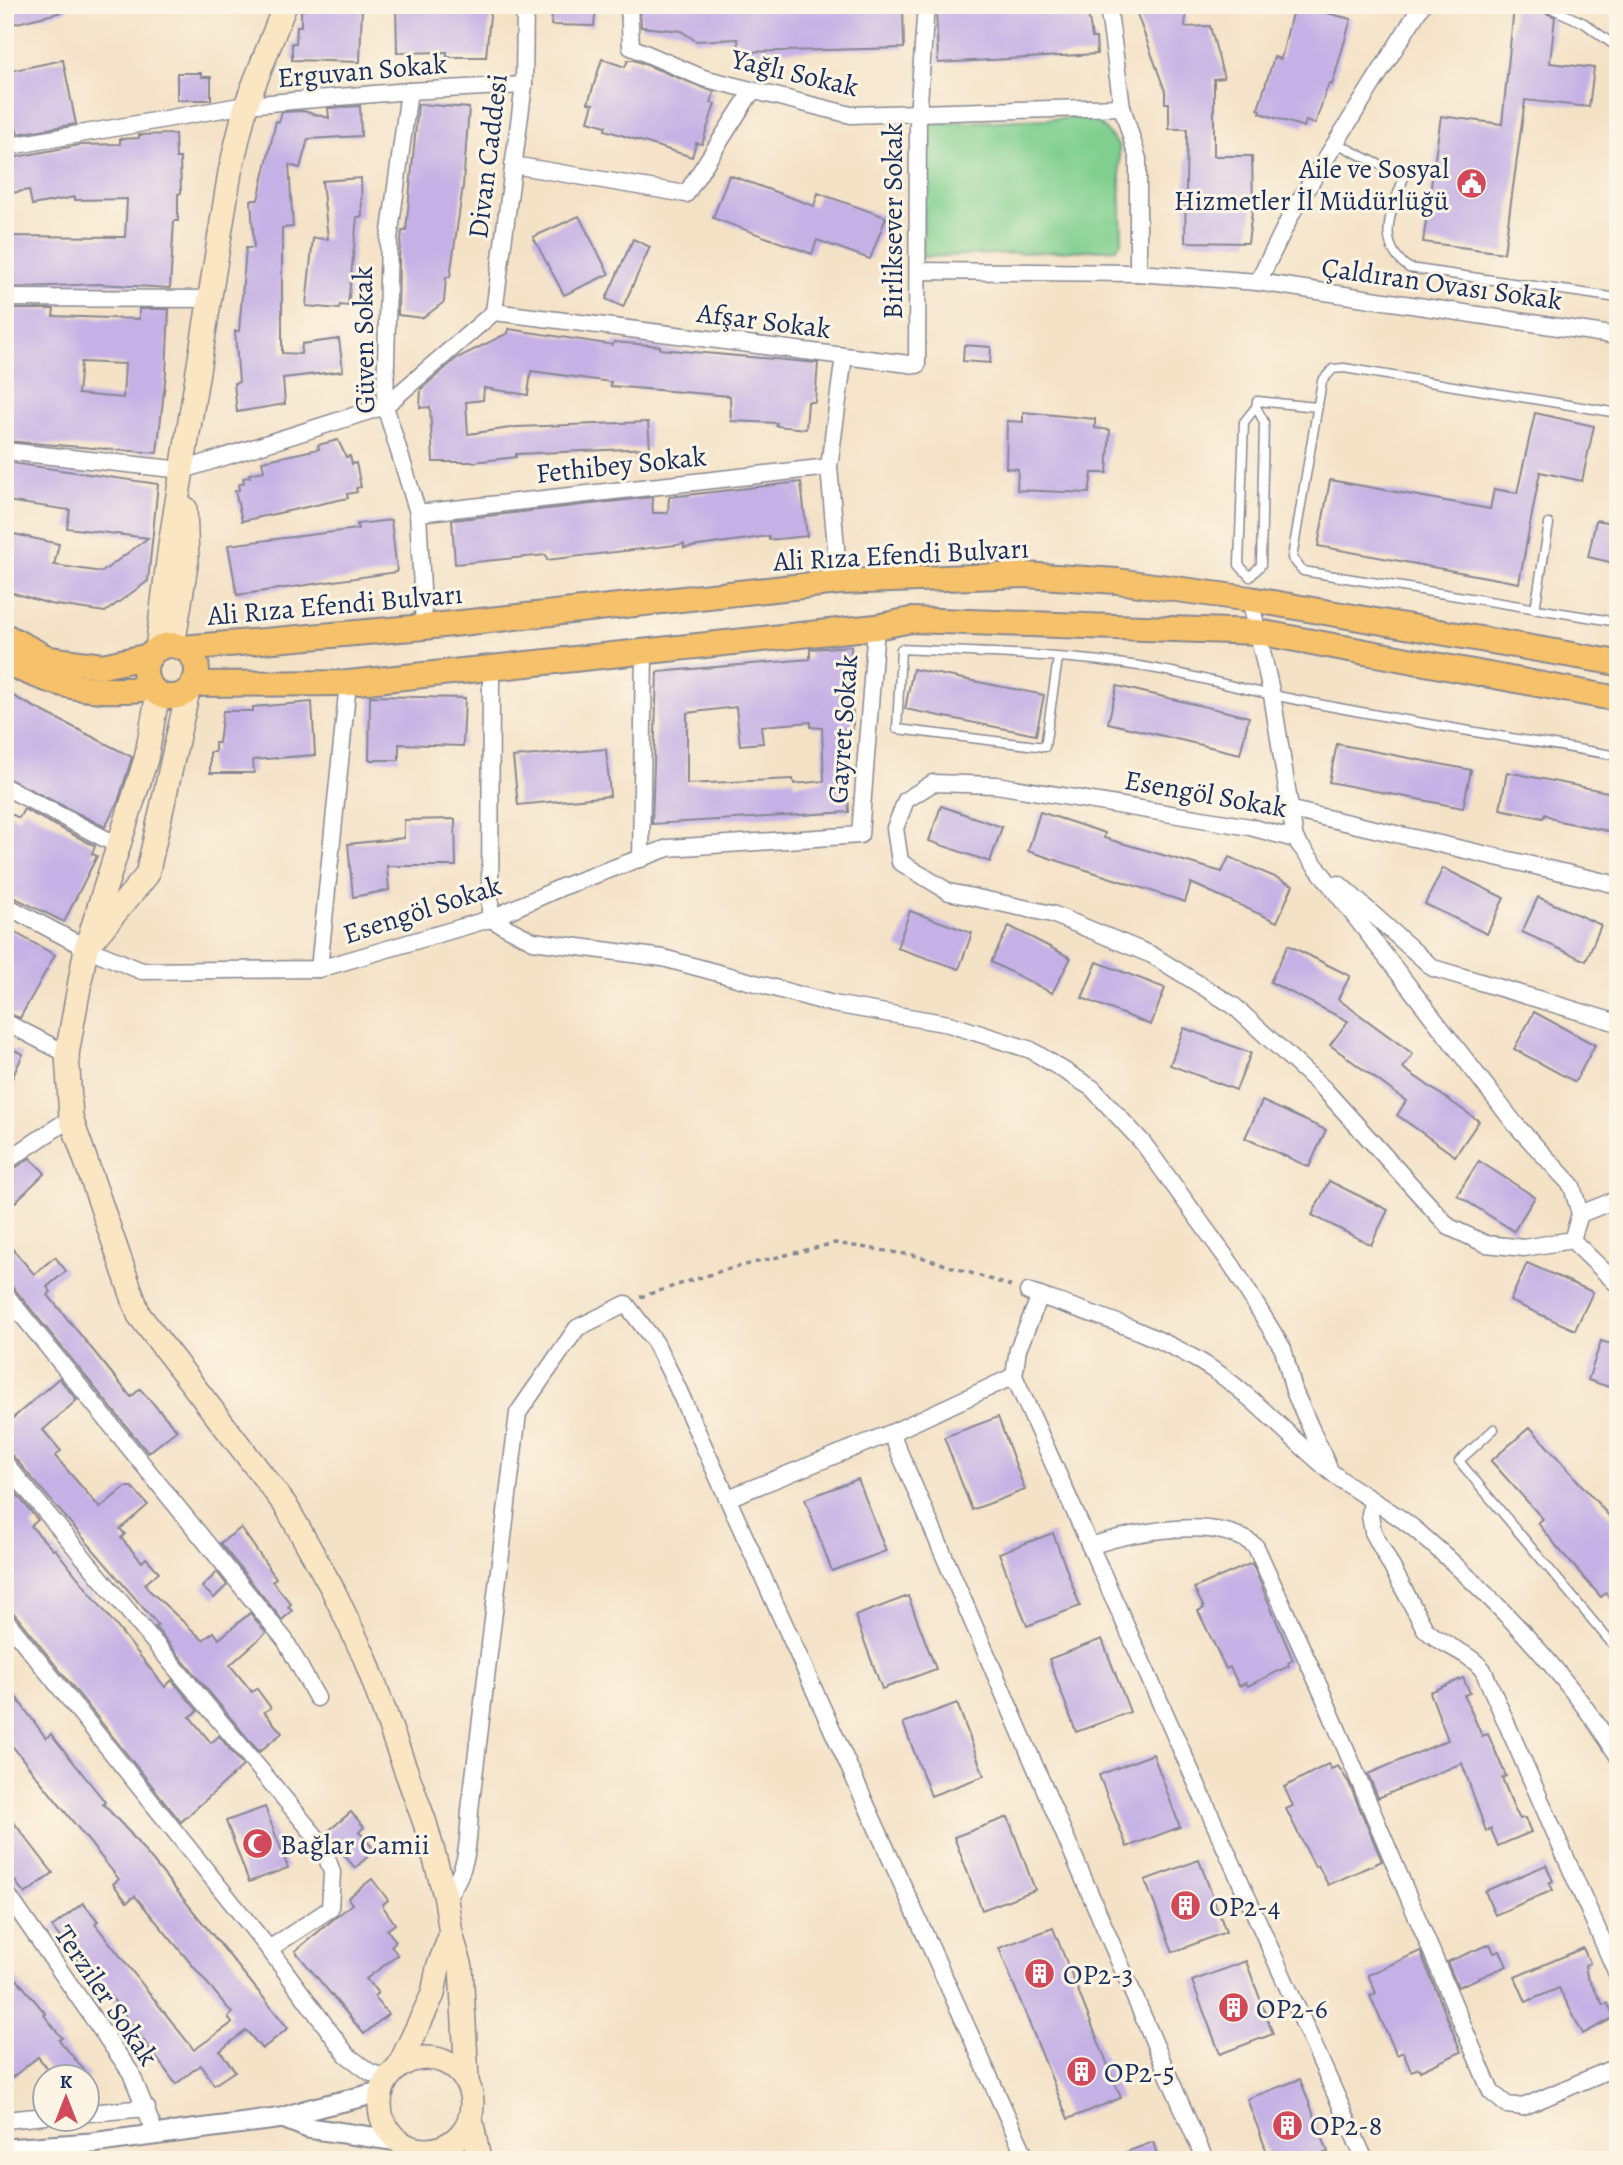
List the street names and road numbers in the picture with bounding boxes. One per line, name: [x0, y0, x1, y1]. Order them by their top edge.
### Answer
street label: Yağlı Sokak: [727, 40, 862, 106]
street label: Erguvan Sokak: [276, 45, 449, 97]
street label: Divan Caddesi: [459, 71, 517, 241]
street label: Birliksever Sokak: [874, 122, 912, 319]
street label: Çaldıran Ovası Sokak: [1319, 248, 1565, 320]
street label: Güven Sokak: [344, 266, 384, 414]
street label: Afşar Sokak: [694, 294, 833, 348]
street label: Fethibey Sokak: [534, 437, 708, 493]
street label: Ali Rıza Efendi Bulvarı: [771, 529, 1030, 581]
street label: Ali Rıza Efendi Bulvarı: [205, 575, 464, 635]
street label: Gayret Sokak: [819, 653, 867, 805]
street label: Esengöl Sokak: [1121, 761, 1290, 827]
street label: Esengöl Sokak: [338, 866, 507, 953]
street label: Terziler Sokak: [45, 1918, 167, 2073]

